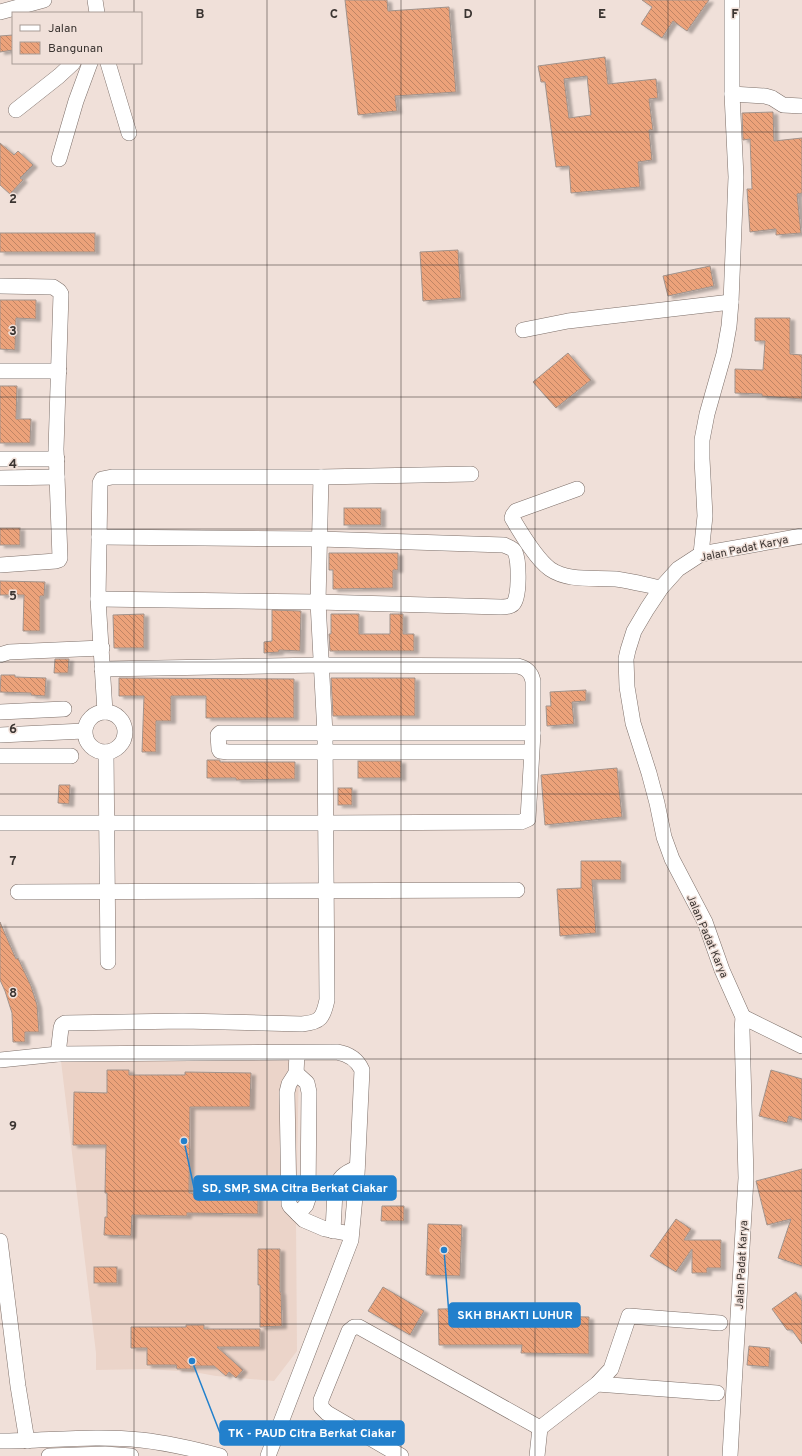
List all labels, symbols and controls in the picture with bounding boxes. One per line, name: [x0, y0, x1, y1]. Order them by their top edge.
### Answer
text: B: [196, 7, 205, 23]
text: C: [330, 7, 338, 23]
text: D: [463, 7, 473, 23]
text: E: [598, 7, 606, 23]
text: F: [731, 7, 739, 23]
legend: [12, 12, 142, 64]
text: Jalan: [48, 21, 77, 37]
text: Bangunan: [48, 41, 103, 57]
text: 2: [9, 192, 17, 208]
text: 3: [9, 324, 17, 340]
text: 4: [9, 457, 17, 473]
street label: Jalan Padat Karya: [699, 533, 790, 565]
text: 5: [9, 589, 17, 605]
text: 6: [9, 722, 17, 738]
text: 7: [10, 854, 17, 870]
street label: Jalan Padat Karya: [683, 893, 731, 980]
text: 8: [9, 986, 17, 1002]
text: 9: [9, 1119, 17, 1135]
callout: SD, SMP, SMA Citra Berkat Ciakar: [194, 1176, 396, 1200]
text: SD, SMP, SMA Citra Berkat Ciakar: [202, 1181, 388, 1197]
street label: Jalan Padat Karya: [733, 1220, 751, 1310]
callout: SKH BHAKTI LUHUR: [449, 1303, 580, 1327]
text: SKH BHAKTI LUHUR: [457, 1308, 573, 1324]
callout: TK - PAUD Citra Berkat Ciakar: [220, 1421, 404, 1445]
text: TK - PAUD Citra Berkat Ciakar: [228, 1426, 396, 1442]

